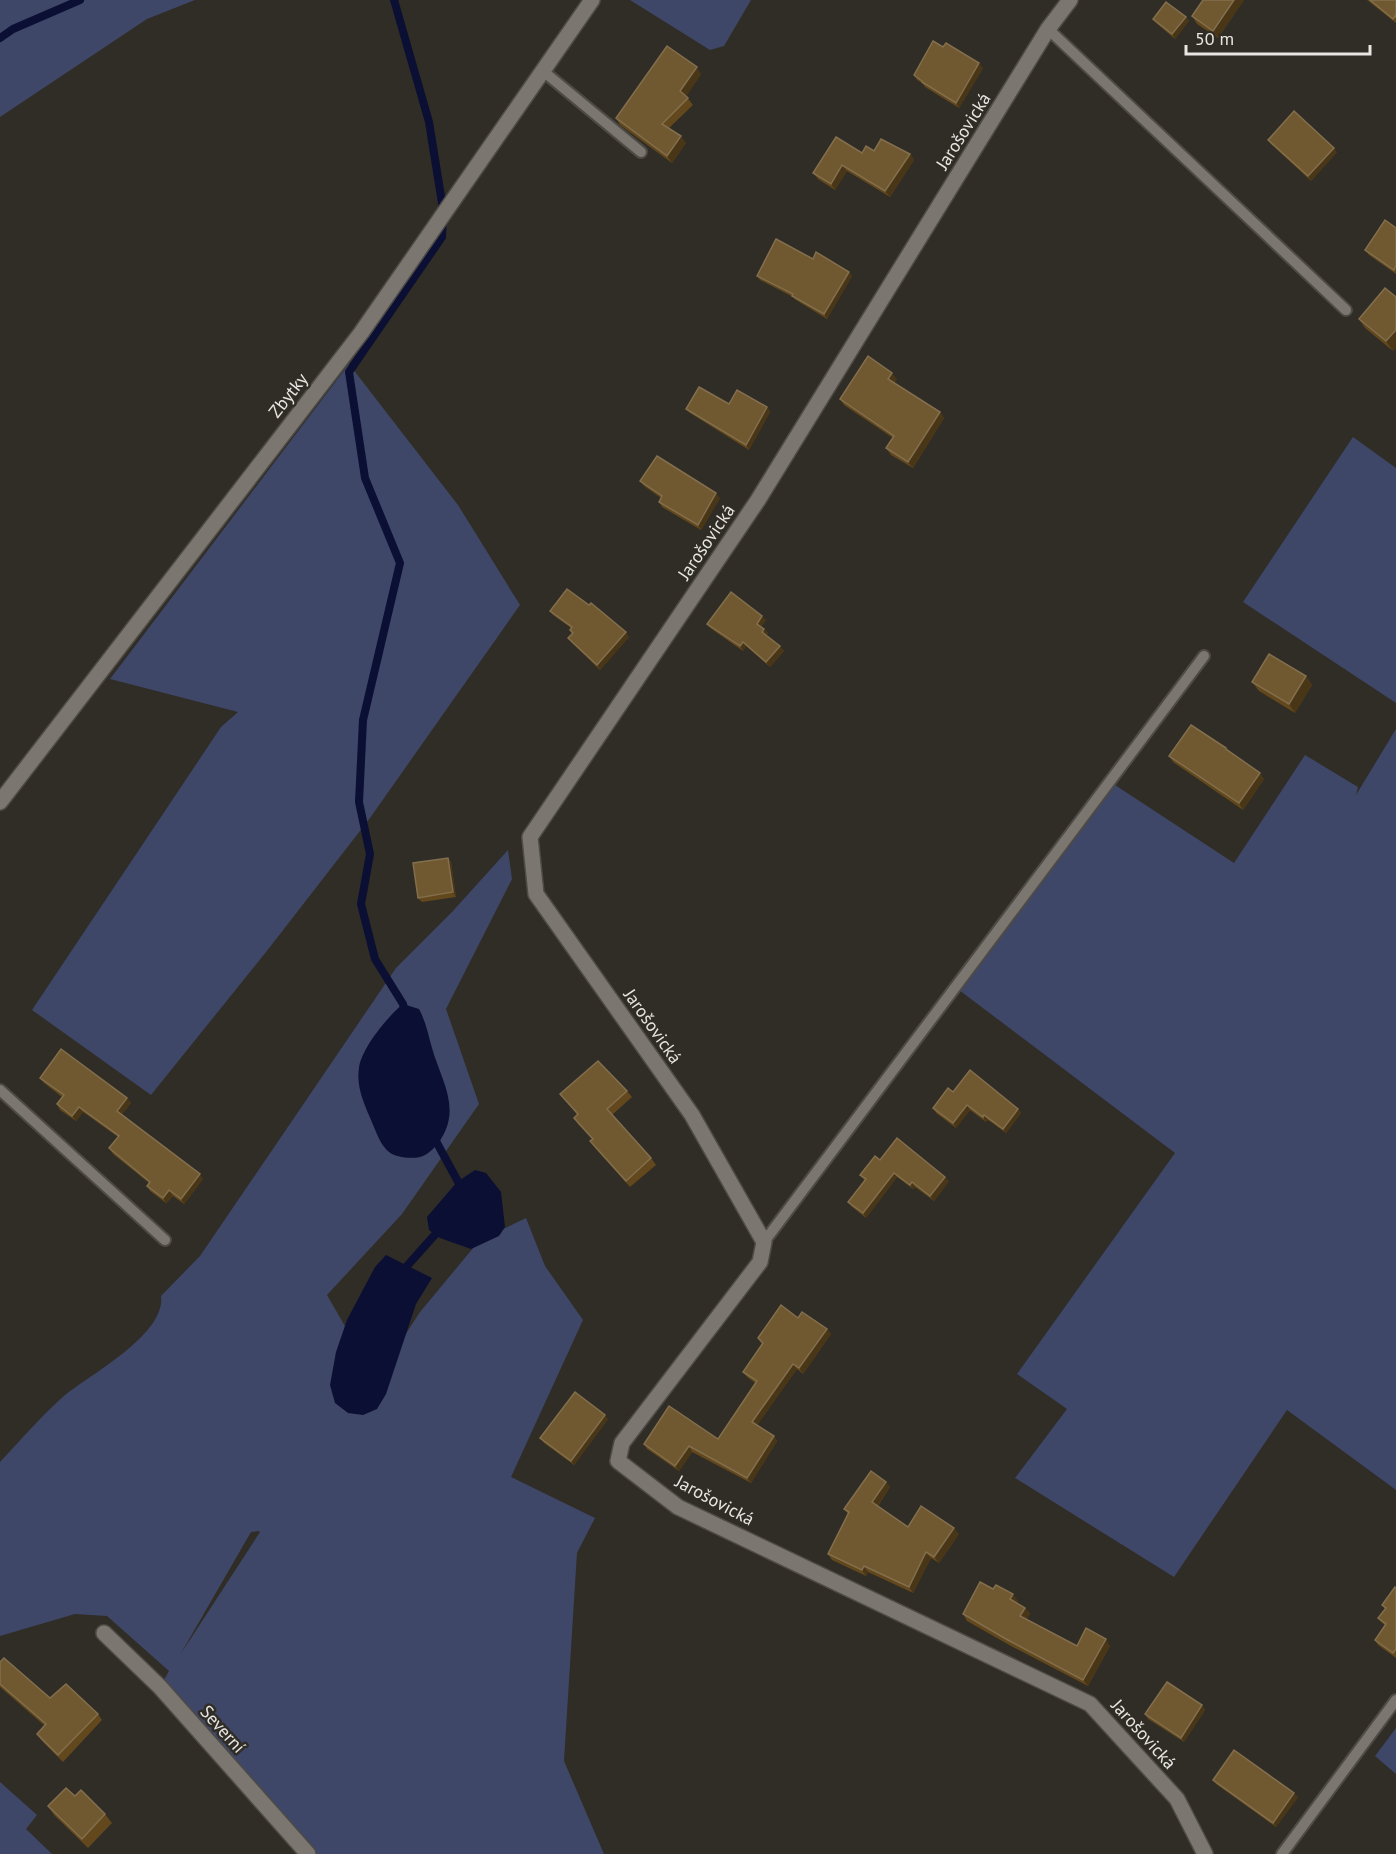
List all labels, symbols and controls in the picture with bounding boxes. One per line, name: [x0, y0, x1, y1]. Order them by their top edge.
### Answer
scale bar: [1186, 18, 1370, 56]
text: 50 m: [1195, 27, 1234, 50]
street label: Jarošovická: [930, 88, 996, 174]
street label: Zbytky: [263, 367, 313, 422]
street label: Jarošovická: [672, 500, 740, 585]
street label: Jarošovická: [618, 983, 687, 1068]
street label: Jarošovická: [671, 1469, 758, 1530]
street label: Jarošovická: [1106, 1694, 1181, 1774]
street label: Severní: [195, 1700, 251, 1758]

